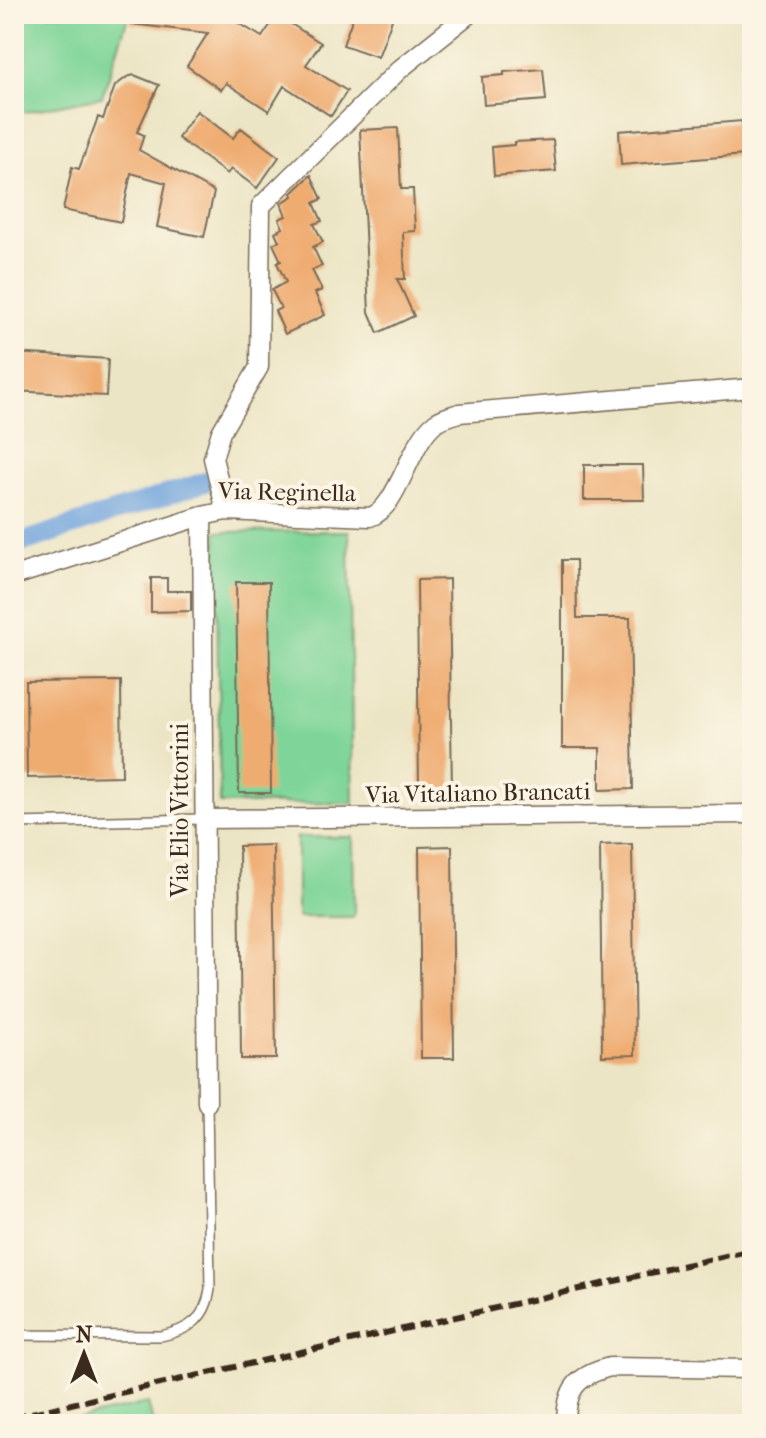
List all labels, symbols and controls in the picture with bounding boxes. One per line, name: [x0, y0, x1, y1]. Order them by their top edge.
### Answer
street label: Via Reginella: [217, 477, 357, 507]
street label: Via Elio Vittorini: [166, 723, 194, 898]
street label: Via Vitaliano Brancati: [364, 777, 591, 809]
north arrow: [44, 1314, 124, 1394]
text: N: [76, 1322, 93, 1348]

